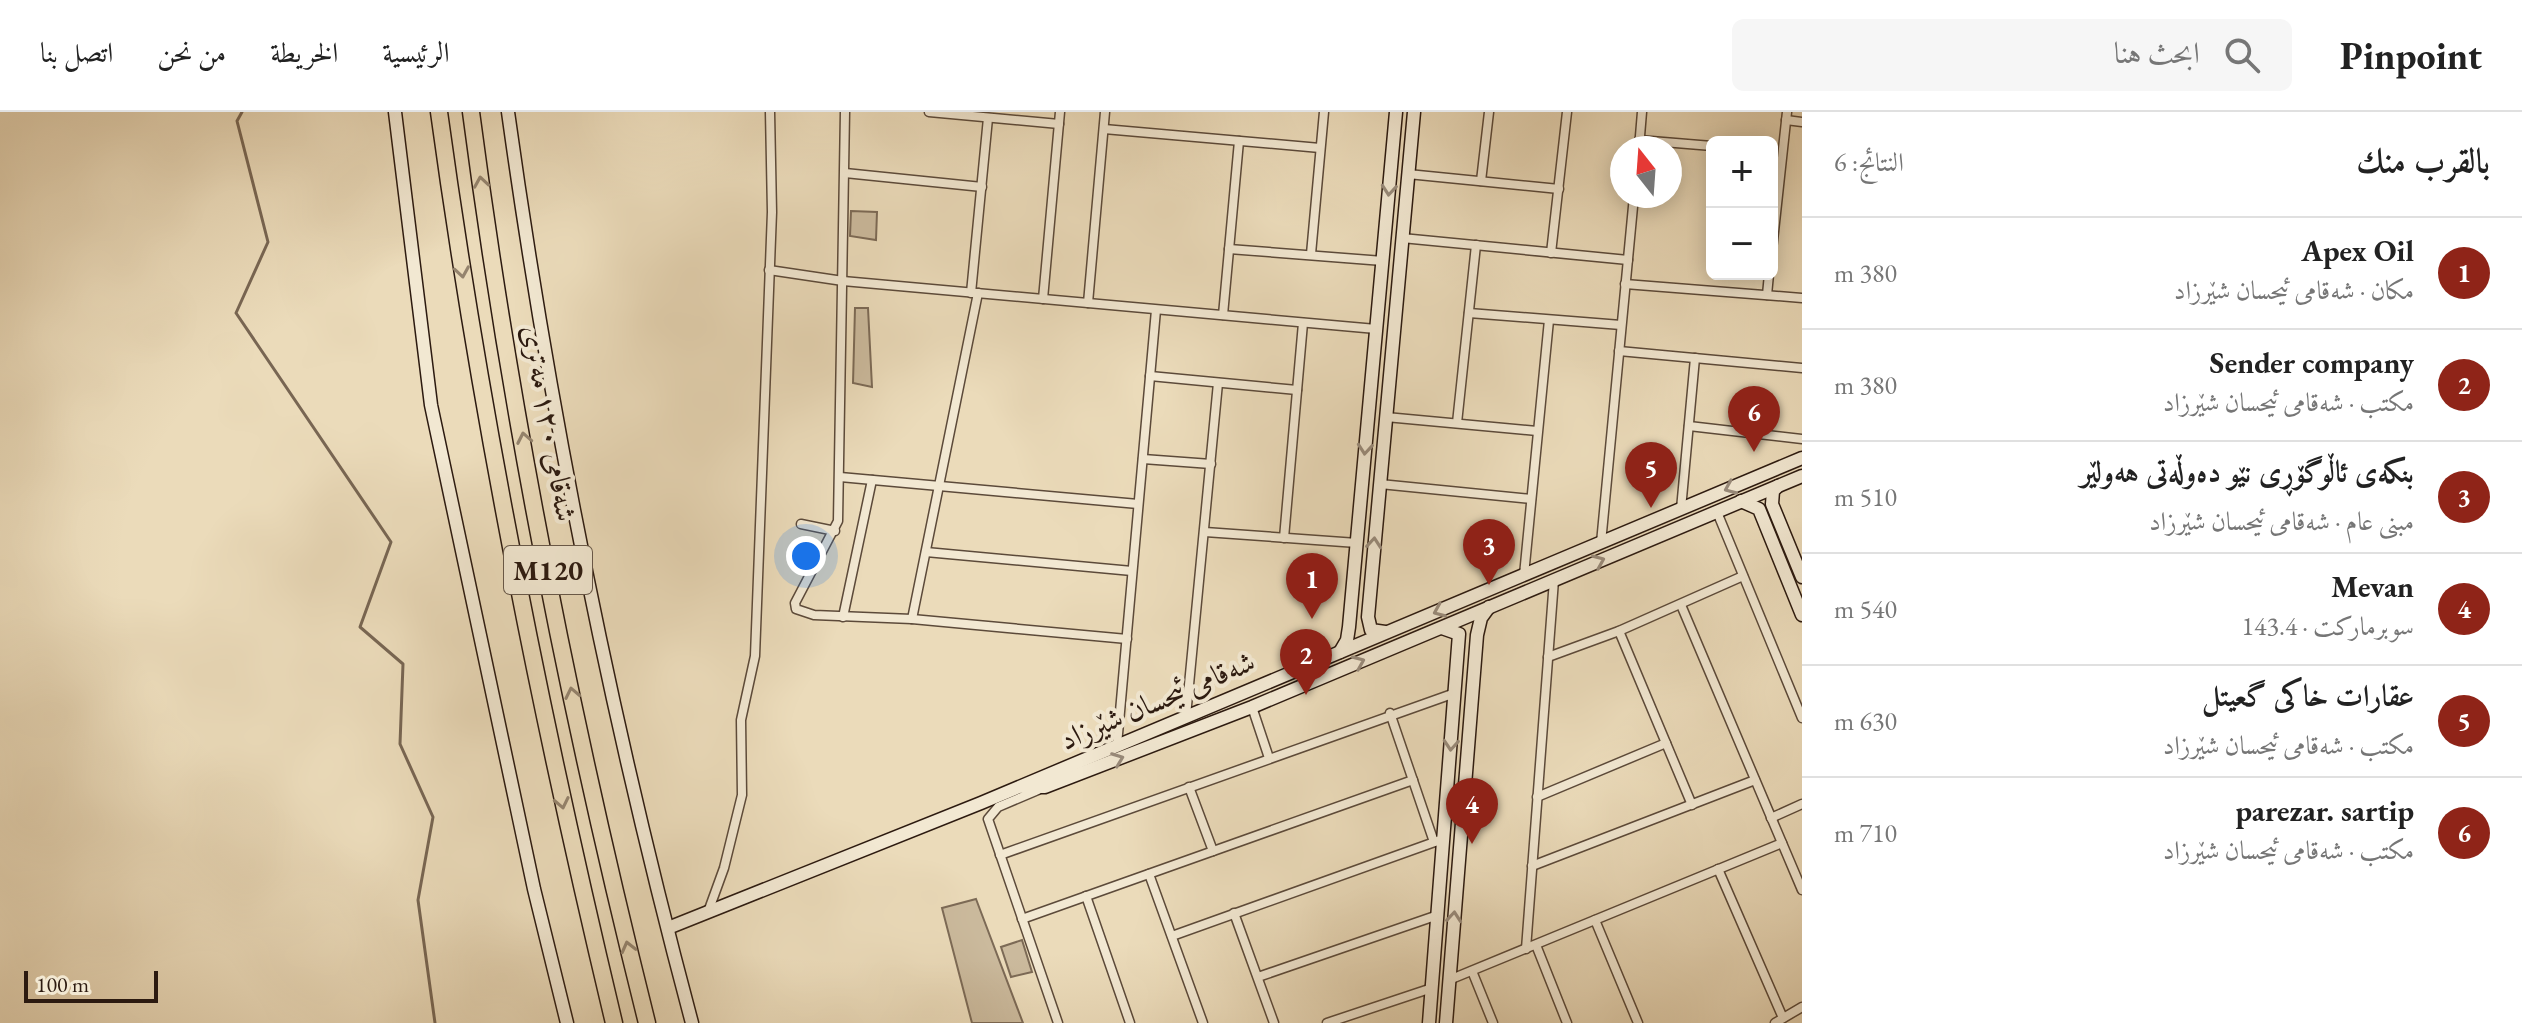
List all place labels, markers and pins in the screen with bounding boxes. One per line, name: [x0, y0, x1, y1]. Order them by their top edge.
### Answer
pin: 6: [1728, 386, 1780, 452]
pin: 5: [1625, 442, 1677, 508]
pin: 3: [1463, 519, 1515, 585]
pin: 1: [1286, 553, 1338, 619]
pin: 2: [1280, 629, 1332, 695]
pin: 4: [1446, 778, 1498, 844]

